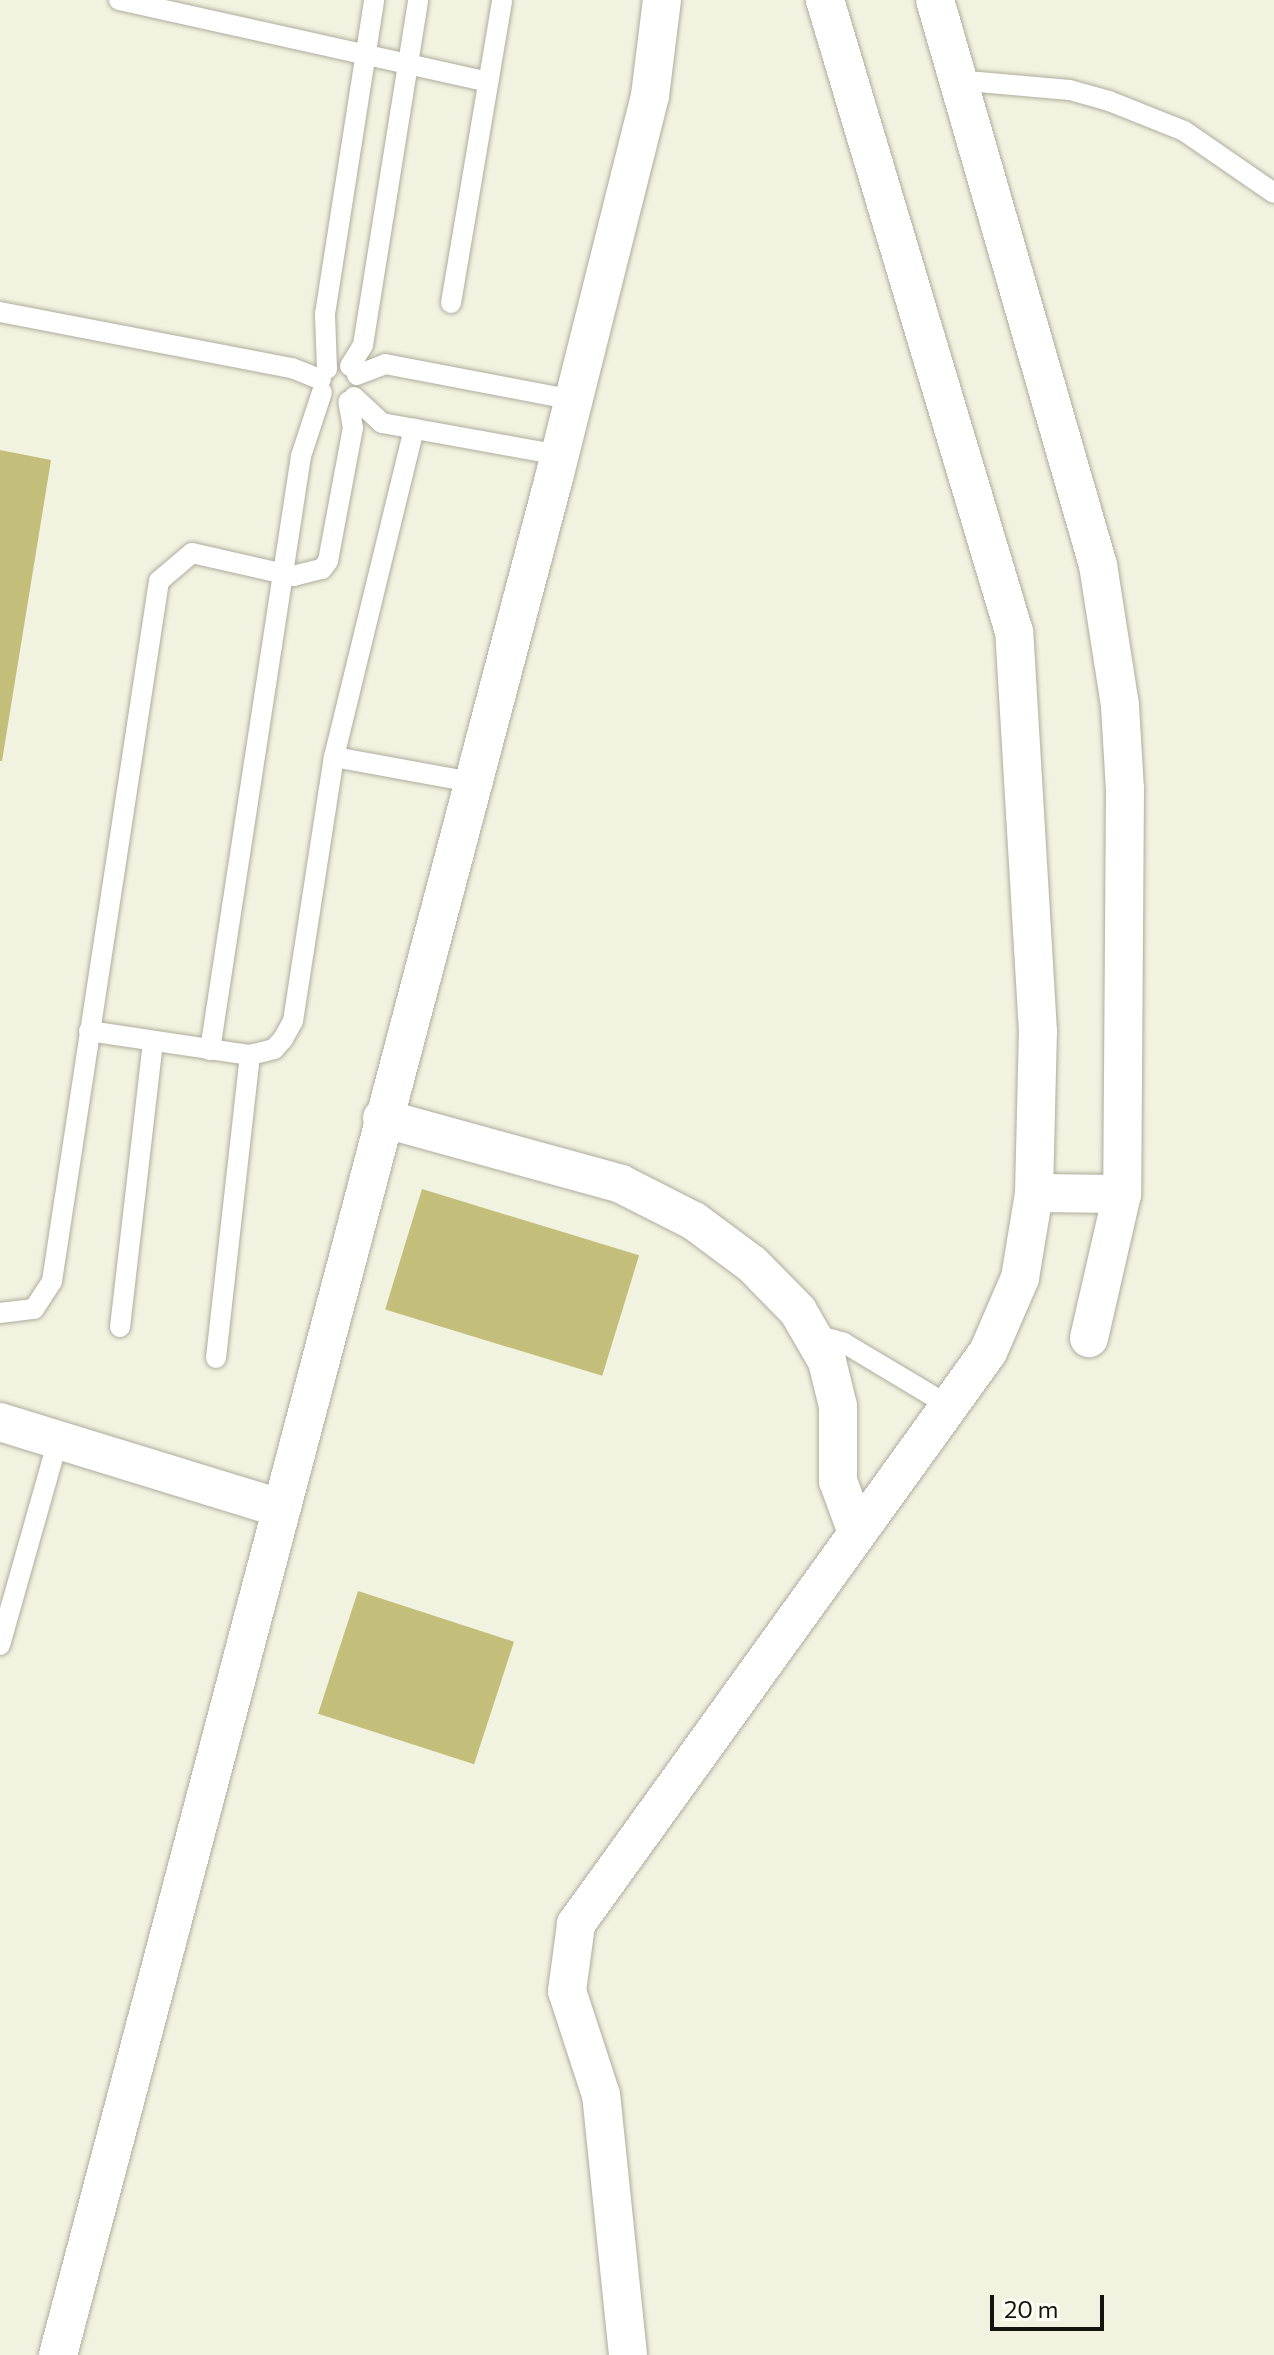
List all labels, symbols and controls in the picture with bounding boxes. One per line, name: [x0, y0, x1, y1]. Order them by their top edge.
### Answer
scale bar: [994, 2279, 1108, 2329]
text: 20 m: [1004, 2294, 1058, 2323]

